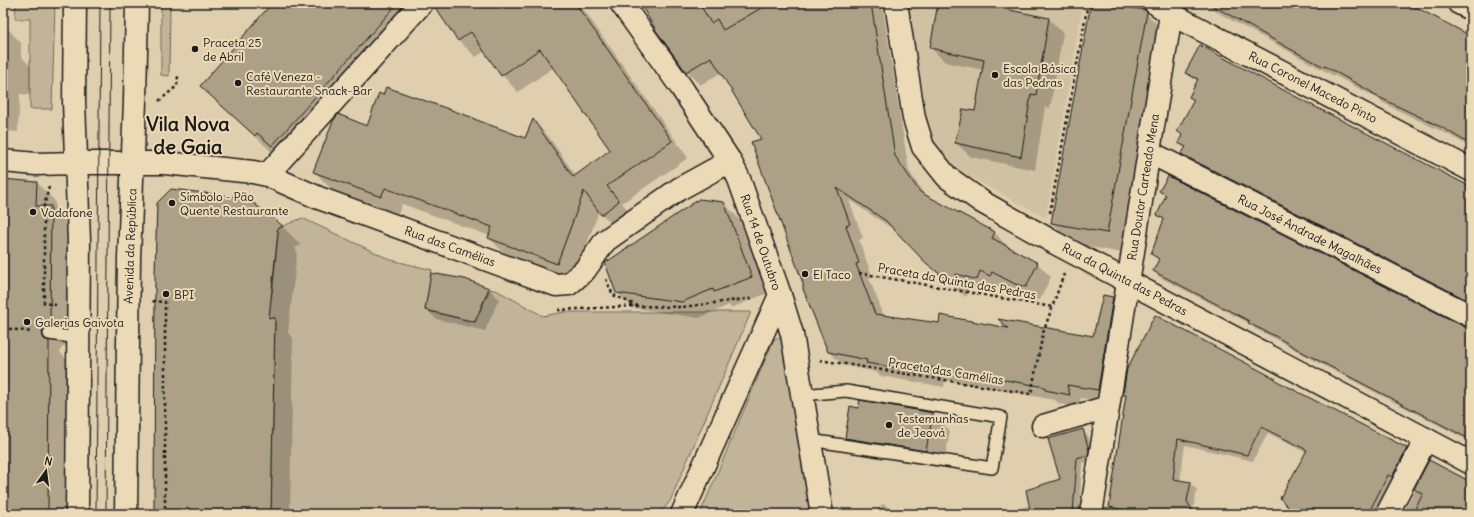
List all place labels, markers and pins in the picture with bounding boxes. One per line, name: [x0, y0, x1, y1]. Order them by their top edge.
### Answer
place label: Praceta 25 de Abril: [203, 35, 261, 64]
marker: Praceta 25 de Abril: [190, 44, 200, 54]
place label: Escola Básica das Pedras: [1003, 61, 1077, 90]
place label: Café Veneza - Restaurante Snack-Bar: [246, 69, 372, 98]
marker: Escola Básica das Pedras: [990, 70, 1000, 80]
marker: Café Veneza - Restaurante Snack-Bar: [233, 78, 243, 88]
place label: Símbolo - Pão Quente Restaurante: [180, 189, 289, 218]
marker: Símbolo - Pão Quente Restaurante: [167, 198, 177, 208]
place label: Vodafone: [41, 205, 93, 220]
marker: Vodafone: [28, 207, 38, 217]
place label: El Taco: [813, 267, 851, 282]
marker: El Taco: [800, 269, 810, 279]
place label: BPI: [174, 287, 194, 302]
marker: BPI: [161, 289, 171, 299]
place label: Galerias Gaivota: [35, 315, 124, 330]
marker: Galerias Gaivota: [22, 317, 32, 327]
place label: Testemunhas de Jeová: [897, 411, 968, 440]
marker: Testemunhas de Jeová: [884, 420, 894, 430]

